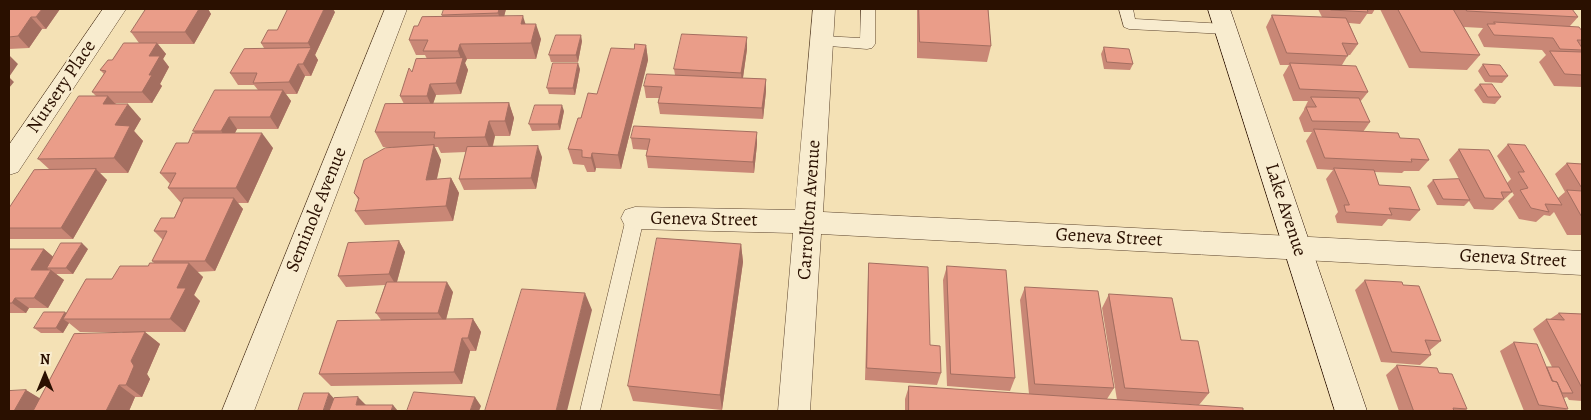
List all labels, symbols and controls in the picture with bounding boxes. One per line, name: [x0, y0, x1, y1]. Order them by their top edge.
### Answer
street label: Nursery Place: [23, 36, 101, 138]
street label: Carrollton Avenue: [794, 139, 826, 281]
street label: Seminole Avenue: [282, 144, 352, 276]
street label: Lake Avenue: [1259, 161, 1311, 259]
street label: Geneva Street: [650, 208, 758, 232]
street label: Geneva Street: [1055, 224, 1163, 252]
street label: Geneva Street: [1459, 245, 1567, 273]
north arrow: [20, 350, 70, 400]
text: N: [40, 350, 50, 369]

